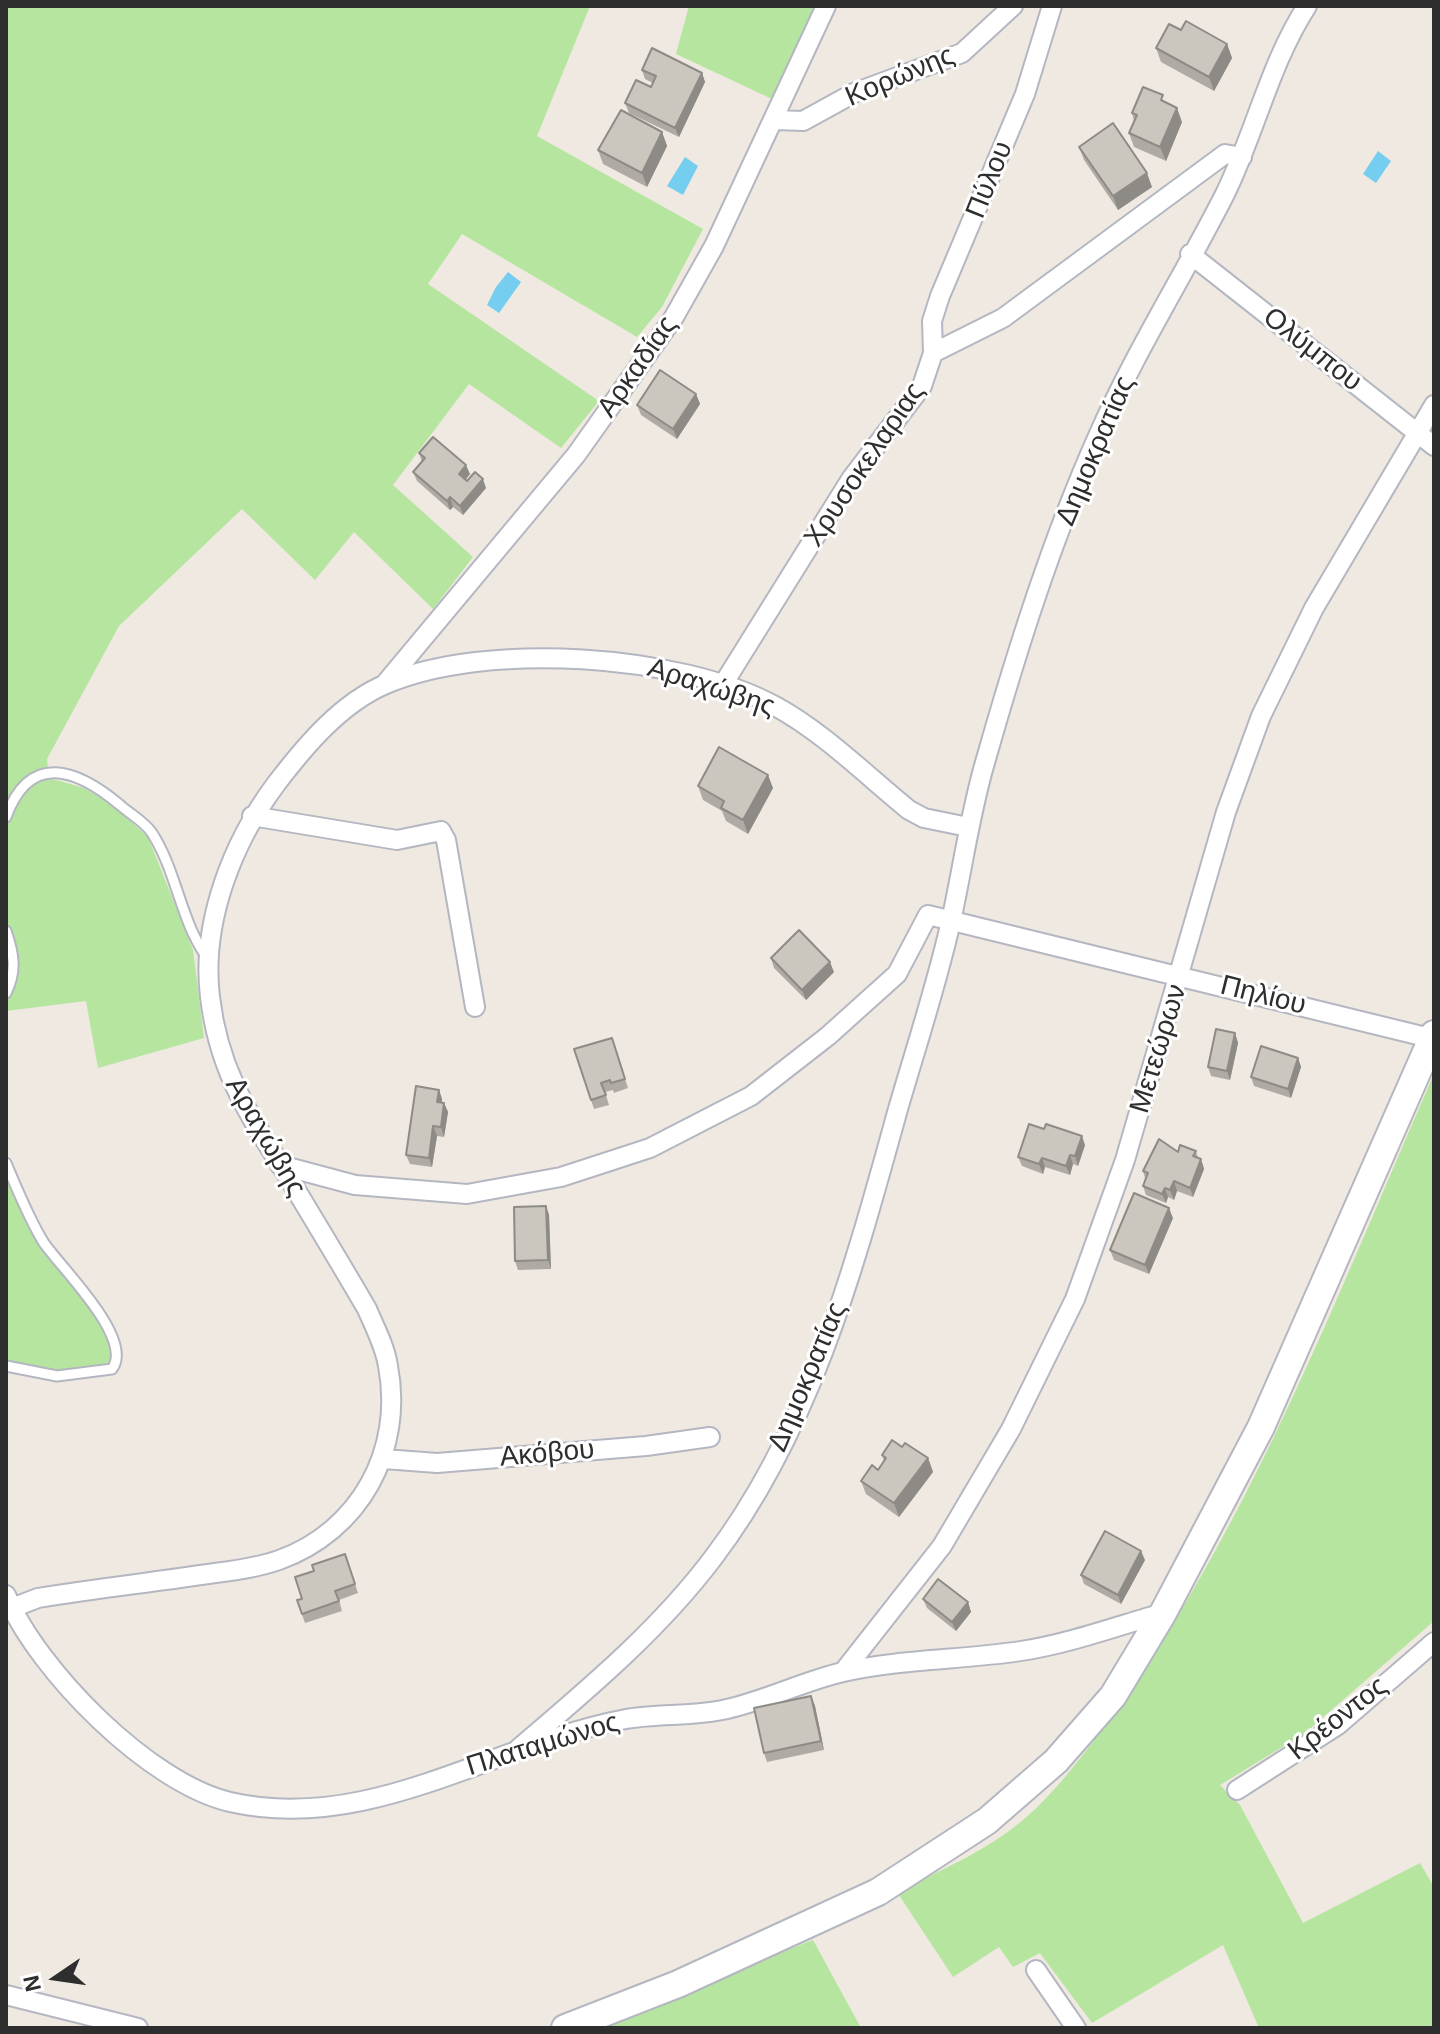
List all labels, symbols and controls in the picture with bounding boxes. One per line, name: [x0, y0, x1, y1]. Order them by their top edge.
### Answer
street label: Κορώνης: [841, 39, 959, 115]
street label: Πύλου: [959, 137, 1021, 223]
street label: Ολύμπου: [1256, 301, 1368, 399]
street label: Αρκαδίας: [591, 310, 685, 424]
street label: Δημοκρατίας: [1049, 371, 1143, 531]
street label: Χρυσοκελαριας: [798, 376, 932, 554]
street label: Αραχώβης: [643, 652, 779, 724]
street label: Πηλίου: [1217, 969, 1309, 1023]
street label: Μετεώρων: [1123, 980, 1195, 1118]
street label: Αραχώβης: [218, 1072, 312, 1202]
street label: Δημοκρατίας: [761, 1297, 855, 1457]
street label: Ακόβου: [498, 1433, 596, 1475]
street label: Κρέοντος: [1282, 1670, 1394, 1768]
street label: Πλαταμώνος: [463, 1706, 623, 1784]
north arrow: [16, 1938, 96, 2018]
text: N: [18, 1973, 46, 1994]

